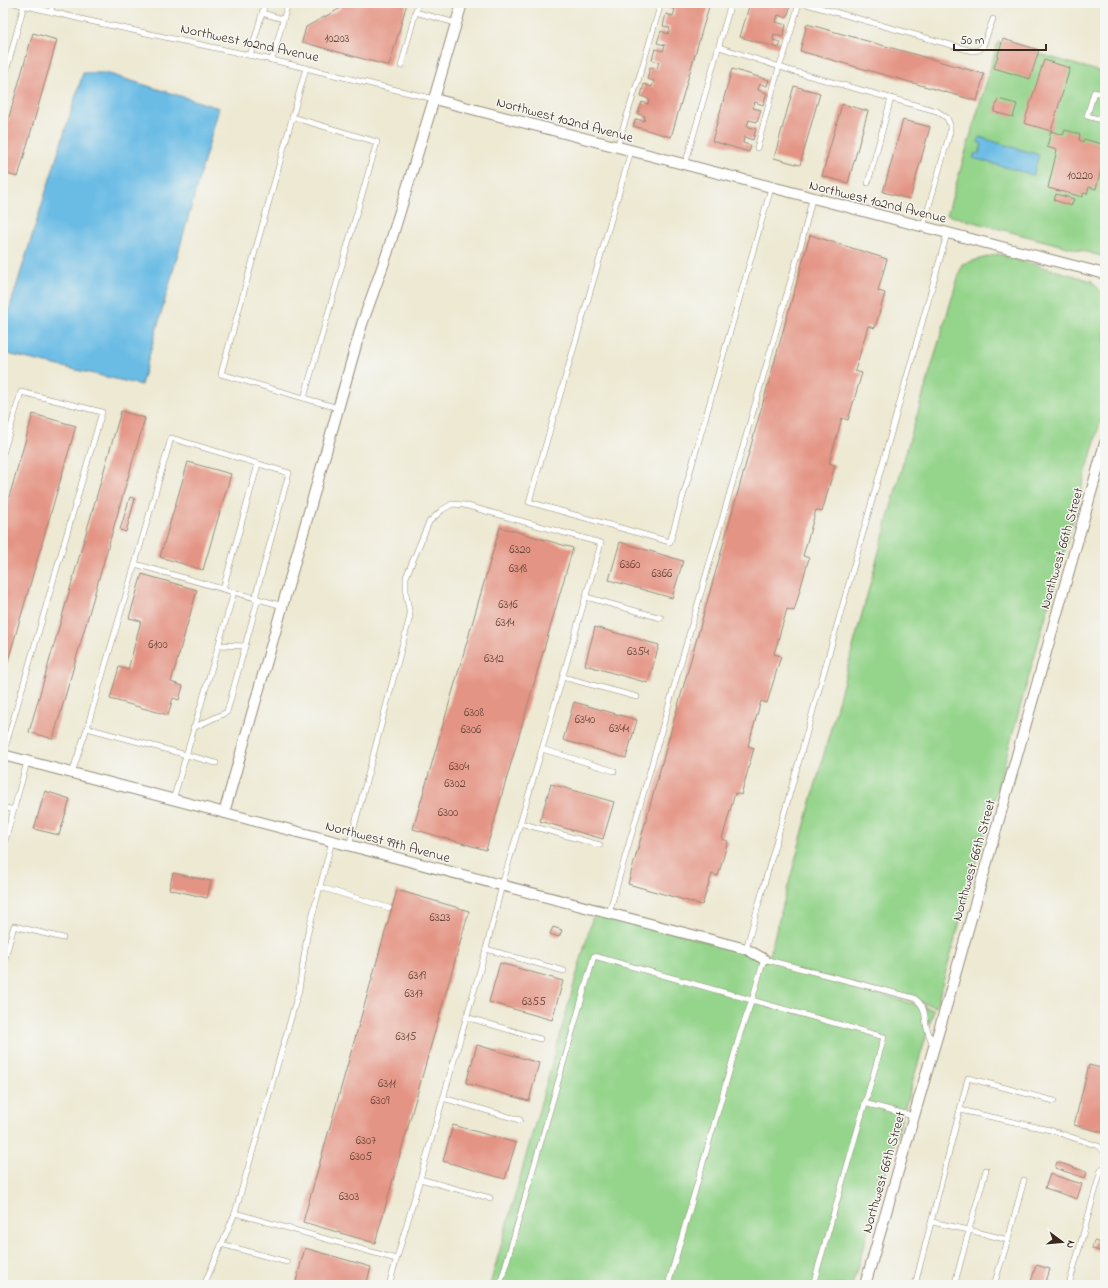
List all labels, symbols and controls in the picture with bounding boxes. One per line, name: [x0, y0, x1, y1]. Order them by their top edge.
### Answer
street label: Northwest 102nd Avenue: [179, 19, 321, 69]
scale bar: [954, 26, 1046, 52]
house number: 10203: [324, 30, 350, 48]
text: 50 m: [960, 32, 984, 50]
street label: Northwest 102nd Avenue: [494, 92, 636, 149]
house number: 10220: [1067, 167, 1093, 185]
street label: Northwest 102nd Avenue: [807, 175, 949, 230]
street label: Northwest 66th Street: [1035, 485, 1090, 612]
house number: 6320: [509, 541, 531, 559]
house number: 6360: [620, 556, 640, 574]
house number: 6318: [509, 560, 528, 578]
house number: 6366: [652, 565, 673, 583]
house number: 6316: [498, 596, 518, 614]
house number: 6314: [496, 614, 515, 632]
house number: 6100: [148, 636, 168, 654]
house number: 6354: [627, 643, 649, 661]
house number: 6312: [484, 650, 504, 668]
house number: 6308: [464, 704, 484, 722]
house number: 6340: [575, 711, 595, 729]
house number: 6344: [609, 720, 629, 738]
house number: 6306: [461, 721, 482, 739]
house number: 6304: [449, 758, 469, 776]
house number: 6302: [444, 775, 466, 793]
street label: Northwest 66th Street: [947, 797, 1002, 924]
house number: 6300: [438, 804, 458, 822]
street label: Northwest 99th Avenue: [323, 816, 453, 869]
house number: 6323: [429, 909, 451, 927]
house number: 6319: [408, 967, 426, 985]
house number: 6317: [405, 985, 424, 1003]
house number: 6355: [522, 993, 546, 1011]
house number: 6315: [396, 1028, 417, 1046]
house number: 6311: [378, 1075, 396, 1093]
house number: 6309: [370, 1092, 390, 1110]
street label: Northwest 66th Street: [857, 1109, 912, 1236]
house number: 6307: [356, 1132, 376, 1150]
house number: 6305: [350, 1148, 372, 1166]
house number: 6303: [339, 1188, 359, 1206]
north arrow: [1042, 1222, 1082, 1262]
text: N: [1062, 1239, 1079, 1250]

